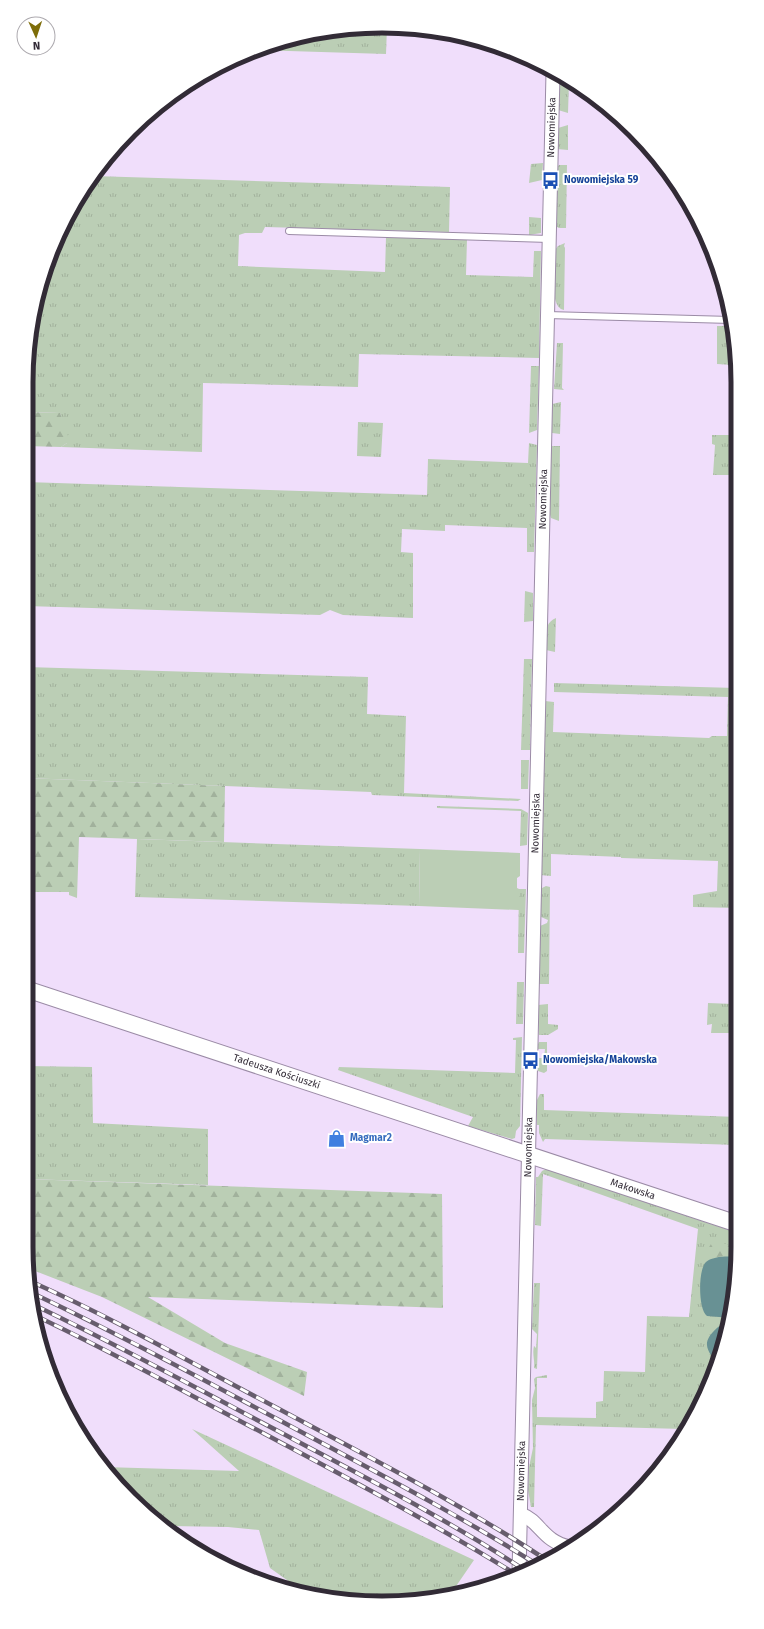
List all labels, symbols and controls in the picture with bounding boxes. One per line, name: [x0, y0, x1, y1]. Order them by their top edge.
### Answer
north arrow: [16, 16, 56, 56]
text: N: [33, 39, 40, 52]
street label: Nowomiejska: [545, 97, 558, 158]
bus stop icon: Nowomiejska 59: [541, 170, 561, 190]
place label: Nowomiejska 59: [564, 174, 639, 186]
street label: Nowomiejska: [537, 469, 550, 530]
street label: Nowomiejska: [529, 793, 543, 854]
bus stop icon: Nowomiejska/Makowska: [520, 1050, 540, 1070]
street label: Tadeusza Kościuszki: [232, 1052, 322, 1092]
place label: Nowomiejska/Makowska: [543, 1054, 658, 1066]
street label: Nowomiejska: [522, 1117, 535, 1177]
shop icon: Magmar2: [327, 1128, 347, 1148]
place label: Magmar2: [350, 1132, 392, 1144]
street label: Makowska: [609, 1176, 657, 1202]
street label: Nowomiejska: [515, 1441, 528, 1501]

